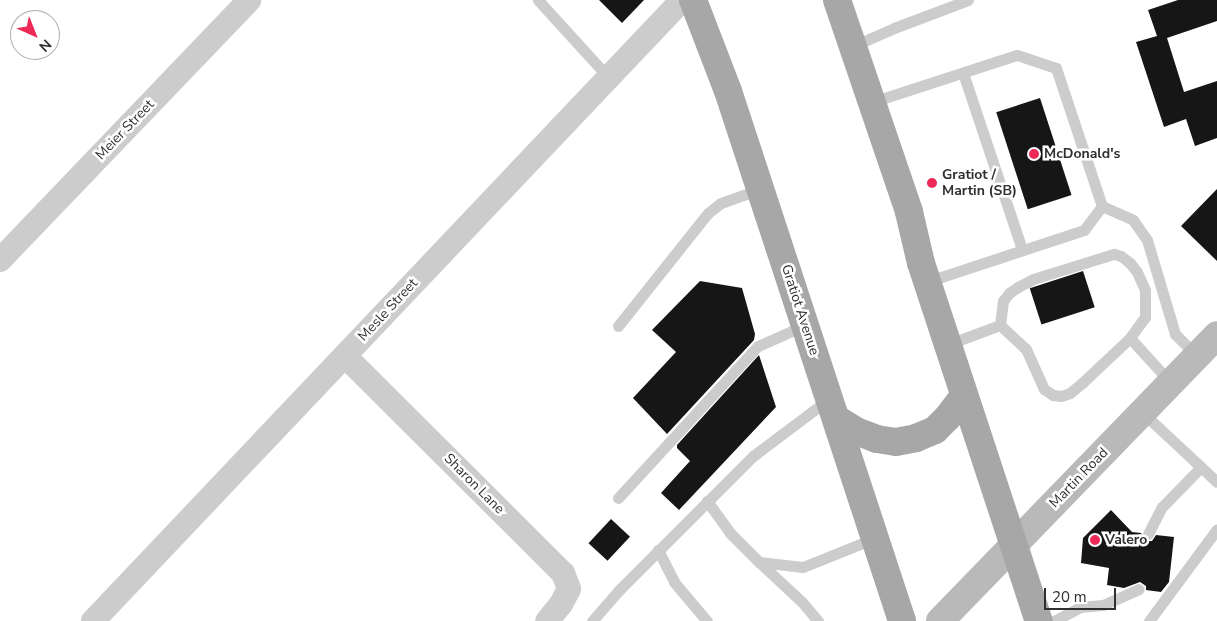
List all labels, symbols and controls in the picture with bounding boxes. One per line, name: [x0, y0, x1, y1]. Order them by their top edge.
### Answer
north arrow: [10, 10, 60, 60]
text: N: [35, 35, 55, 56]
street label: Meier Street: [92, 96, 158, 164]
place label: McDonald's: [1044, 146, 1120, 162]
marker: McDonald's: [1028, 148, 1040, 160]
place label: Gratiot / Martin (SB): [942, 167, 1017, 200]
marker: Gratiot / Martin (SB): [926, 177, 938, 189]
street label: Gratiot Avenue: [777, 262, 823, 358]
street label: Mesle Street: [355, 275, 421, 345]
street label: Martin Road: [1046, 444, 1112, 512]
street label: Sharon Lane: [440, 450, 508, 518]
place label: Valero: [1105, 532, 1147, 548]
marker: Valero: [1089, 534, 1101, 546]
scale bar: [1047, 578, 1120, 610]
text: 20 m: [1052, 587, 1087, 607]

